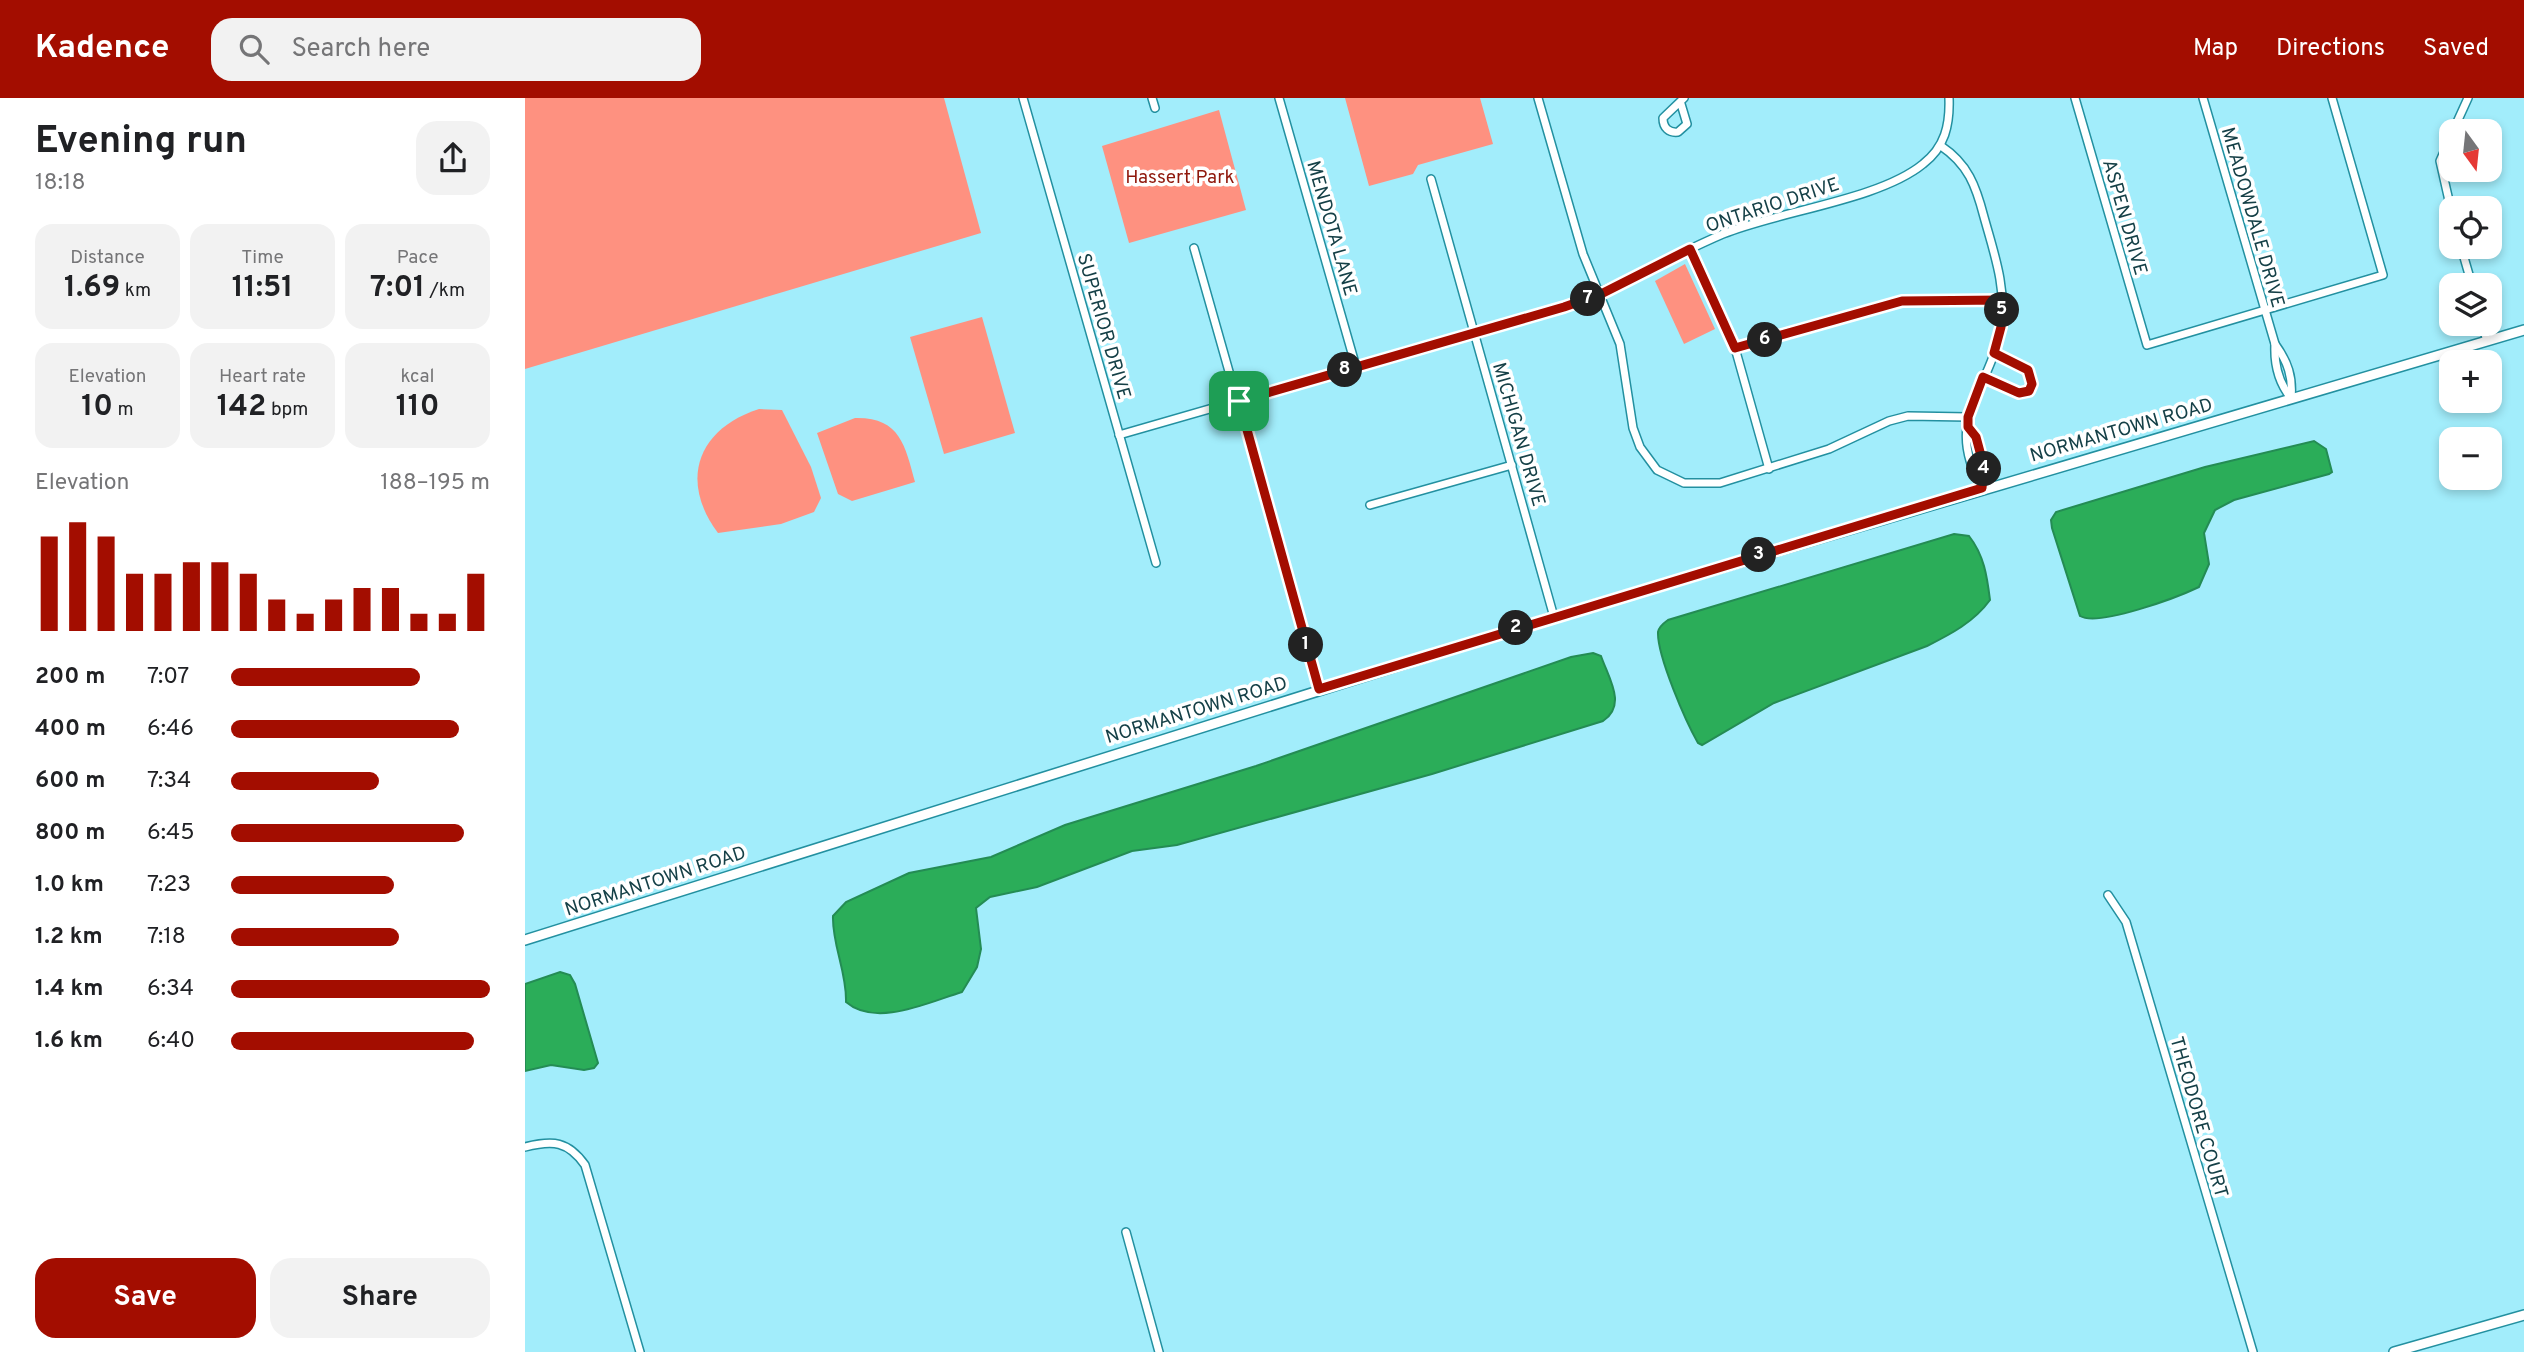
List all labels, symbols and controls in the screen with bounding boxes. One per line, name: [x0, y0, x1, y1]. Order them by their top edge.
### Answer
search box: [211, 18, 701, 81]
text: Kadence: [35, 28, 169, 70]
icon: search: [235, 30, 273, 68]
text: Search here: [291, 33, 430, 66]
text: Map: [2193, 34, 2238, 64]
text: Directions: [2276, 34, 2385, 64]
text: Saved: [2423, 34, 2489, 64]
text: Evening run: [35, 118, 247, 167]
north arrow: [2439, 119, 2503, 182]
map controls: [2439, 119, 2502, 490]
button: share: [416, 121, 490, 195]
street label: MEADOWDALE DRIVE: [2215, 125, 2289, 311]
street label: ASPEN DRIVE: [2096, 157, 2152, 278]
street label: MENDOTA LANE: [1300, 158, 1362, 299]
park label: Hassert Park: [1125, 166, 1235, 190]
text: 18:18: [35, 169, 85, 198]
street label: ONTARIO DRIVE: [1703, 173, 1842, 239]
button: locate: [2439, 196, 2502, 259]
text: Distance: [70, 246, 145, 270]
text: Time: [241, 246, 284, 270]
text: Pace: [397, 246, 438, 270]
street label: SUPERIOR DRIVE: [1071, 251, 1135, 402]
text: 1.69: [64, 270, 120, 307]
text: 11:51: [232, 270, 293, 307]
text: 7:01: [370, 270, 425, 307]
button: layers: [2439, 273, 2502, 336]
text: km: [120, 279, 151, 303]
text: /km: [425, 279, 465, 303]
pin: 7: [1571, 282, 1605, 316]
text: 7: [1582, 286, 1593, 310]
pin: 5: [1985, 292, 2019, 328]
text: 5: [1996, 297, 2007, 321]
pin: 6: [1747, 322, 1783, 358]
text: 6: [1759, 327, 1770, 351]
button: +: [2439, 350, 2502, 413]
pin: 8: [1327, 352, 1363, 388]
text: 8: [1339, 357, 1350, 381]
street label: MICHIGAN DRIVE: [1486, 360, 1550, 509]
text: Elevation: [68, 365, 147, 389]
text: Heart rate: [219, 365, 306, 389]
text: kcal: [401, 365, 434, 389]
pin: [1209, 371, 1269, 431]
icon: arrive: [1220, 382, 1258, 420]
text: 10: [81, 389, 113, 426]
text: 142: [217, 389, 266, 426]
text: 110: [396, 389, 439, 426]
street label: NORMANTOWN ROAD: [2027, 393, 2216, 468]
text: m: [113, 398, 134, 422]
text: bpm: [266, 398, 308, 422]
button: −: [2439, 427, 2502, 490]
pin: 4: [1967, 452, 2001, 486]
text: 4: [1977, 456, 1990, 480]
text: Elevation: [35, 469, 130, 498]
text: 188–195 m: [380, 469, 490, 498]
pin: 3: [1741, 538, 1777, 573]
text: 3: [1753, 542, 1764, 566]
pin: 2: [1499, 610, 1534, 646]
text: 2: [1510, 615, 1521, 639]
pin: 1: [1289, 628, 1323, 662]
text: 1: [1302, 632, 1309, 656]
text: 200 m: [35, 663, 105, 692]
text: 7:07: [147, 663, 189, 692]
street label: NORMANTOWN ROAD: [1103, 672, 1290, 750]
text: 400 m: [35, 715, 106, 744]
text: 6:46: [147, 715, 194, 744]
text: 600 m: [35, 767, 105, 796]
text: 7:34: [147, 767, 191, 796]
text: 800 m: [35, 819, 105, 848]
text: 6:45: [147, 819, 194, 848]
street label: NORMANTOWN ROAD: [562, 841, 749, 923]
text: 1.0 km: [35, 871, 104, 900]
text: 7:23: [147, 871, 191, 900]
text: 1.2 km: [35, 923, 103, 952]
text: 7:18: [147, 923, 186, 952]
text: 1.4 km: [35, 975, 103, 1004]
text: 6:34: [147, 975, 194, 1004]
text: 1.6 km: [35, 1027, 103, 1056]
text: 6:40: [147, 1027, 195, 1056]
street label: THEODORE COURT: [2164, 1034, 2233, 1201]
button: Save: [35, 1258, 256, 1338]
button: Share: [270, 1258, 490, 1338]

